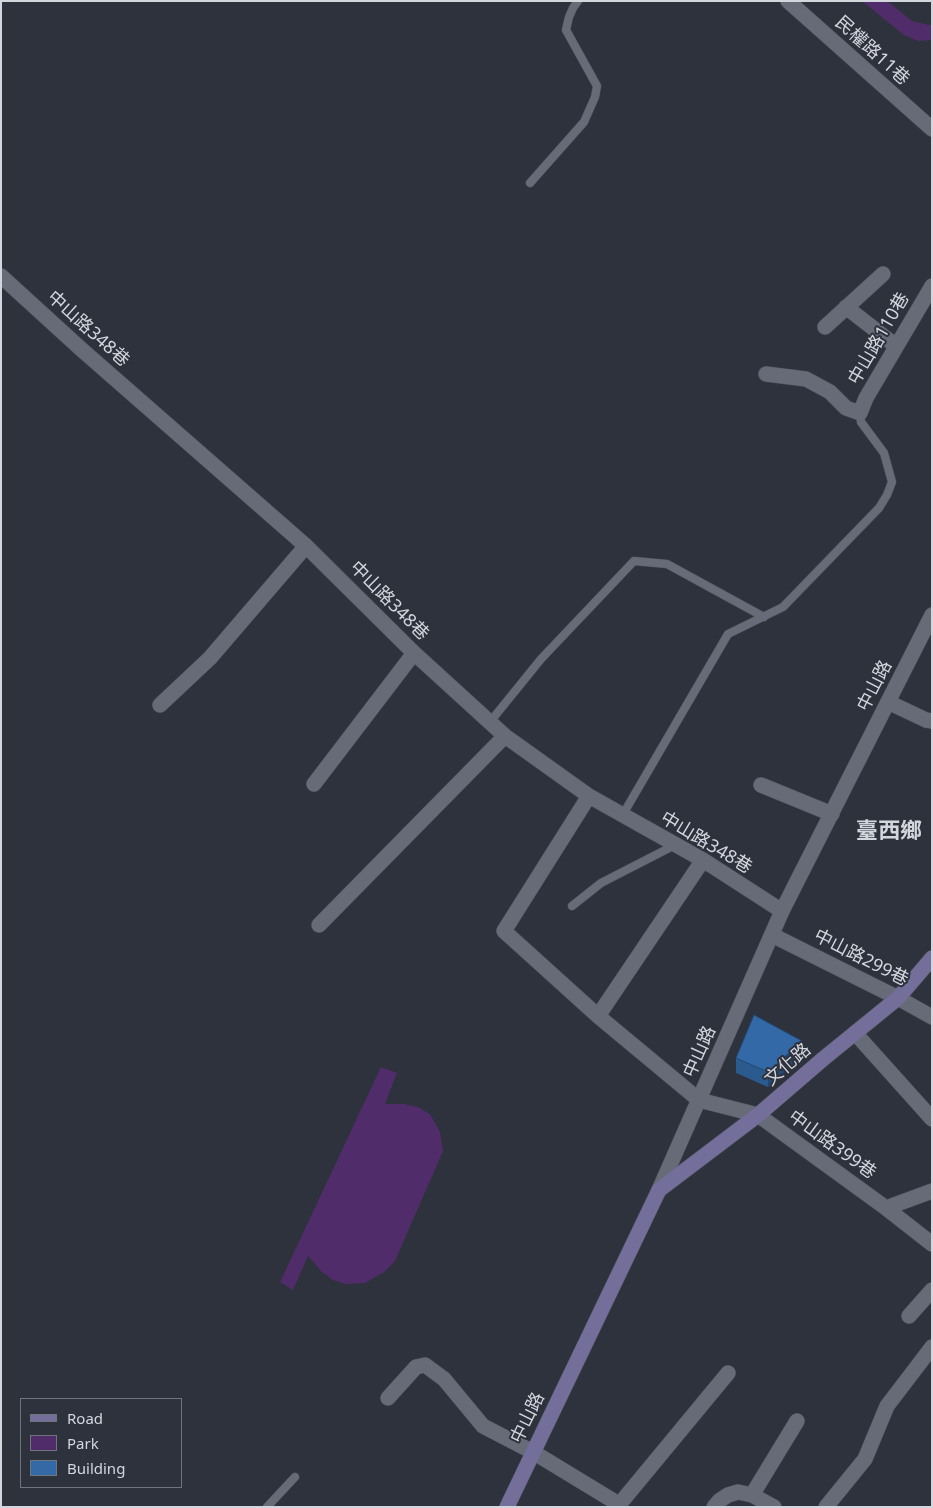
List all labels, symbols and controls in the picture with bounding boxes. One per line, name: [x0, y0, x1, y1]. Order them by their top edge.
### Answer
street label: 民權路11巷: [830, 12, 914, 90]
street label: 中山路348巷: [43, 287, 133, 371]
street label: 中山路110巷: [844, 289, 914, 389]
street label: 中山路348巷: [345, 557, 433, 645]
street label: 中山路: [853, 657, 897, 715]
street label: 中山路348巷: [656, 807, 756, 879]
district label: 臺西鄉: [856, 819, 922, 845]
street label: 中山路299巷: [810, 925, 912, 991]
street label: 中山路: [679, 1023, 721, 1081]
street label: 文化路: [761, 1039, 815, 1091]
street label: 中山路399巷: [784, 1106, 880, 1184]
street label: 中山路: [506, 1389, 550, 1447]
legend: [20, 1398, 182, 1488]
text: Road: [67, 1408, 103, 1428]
text: Park: [67, 1433, 99, 1453]
text: Building: [67, 1458, 125, 1478]

